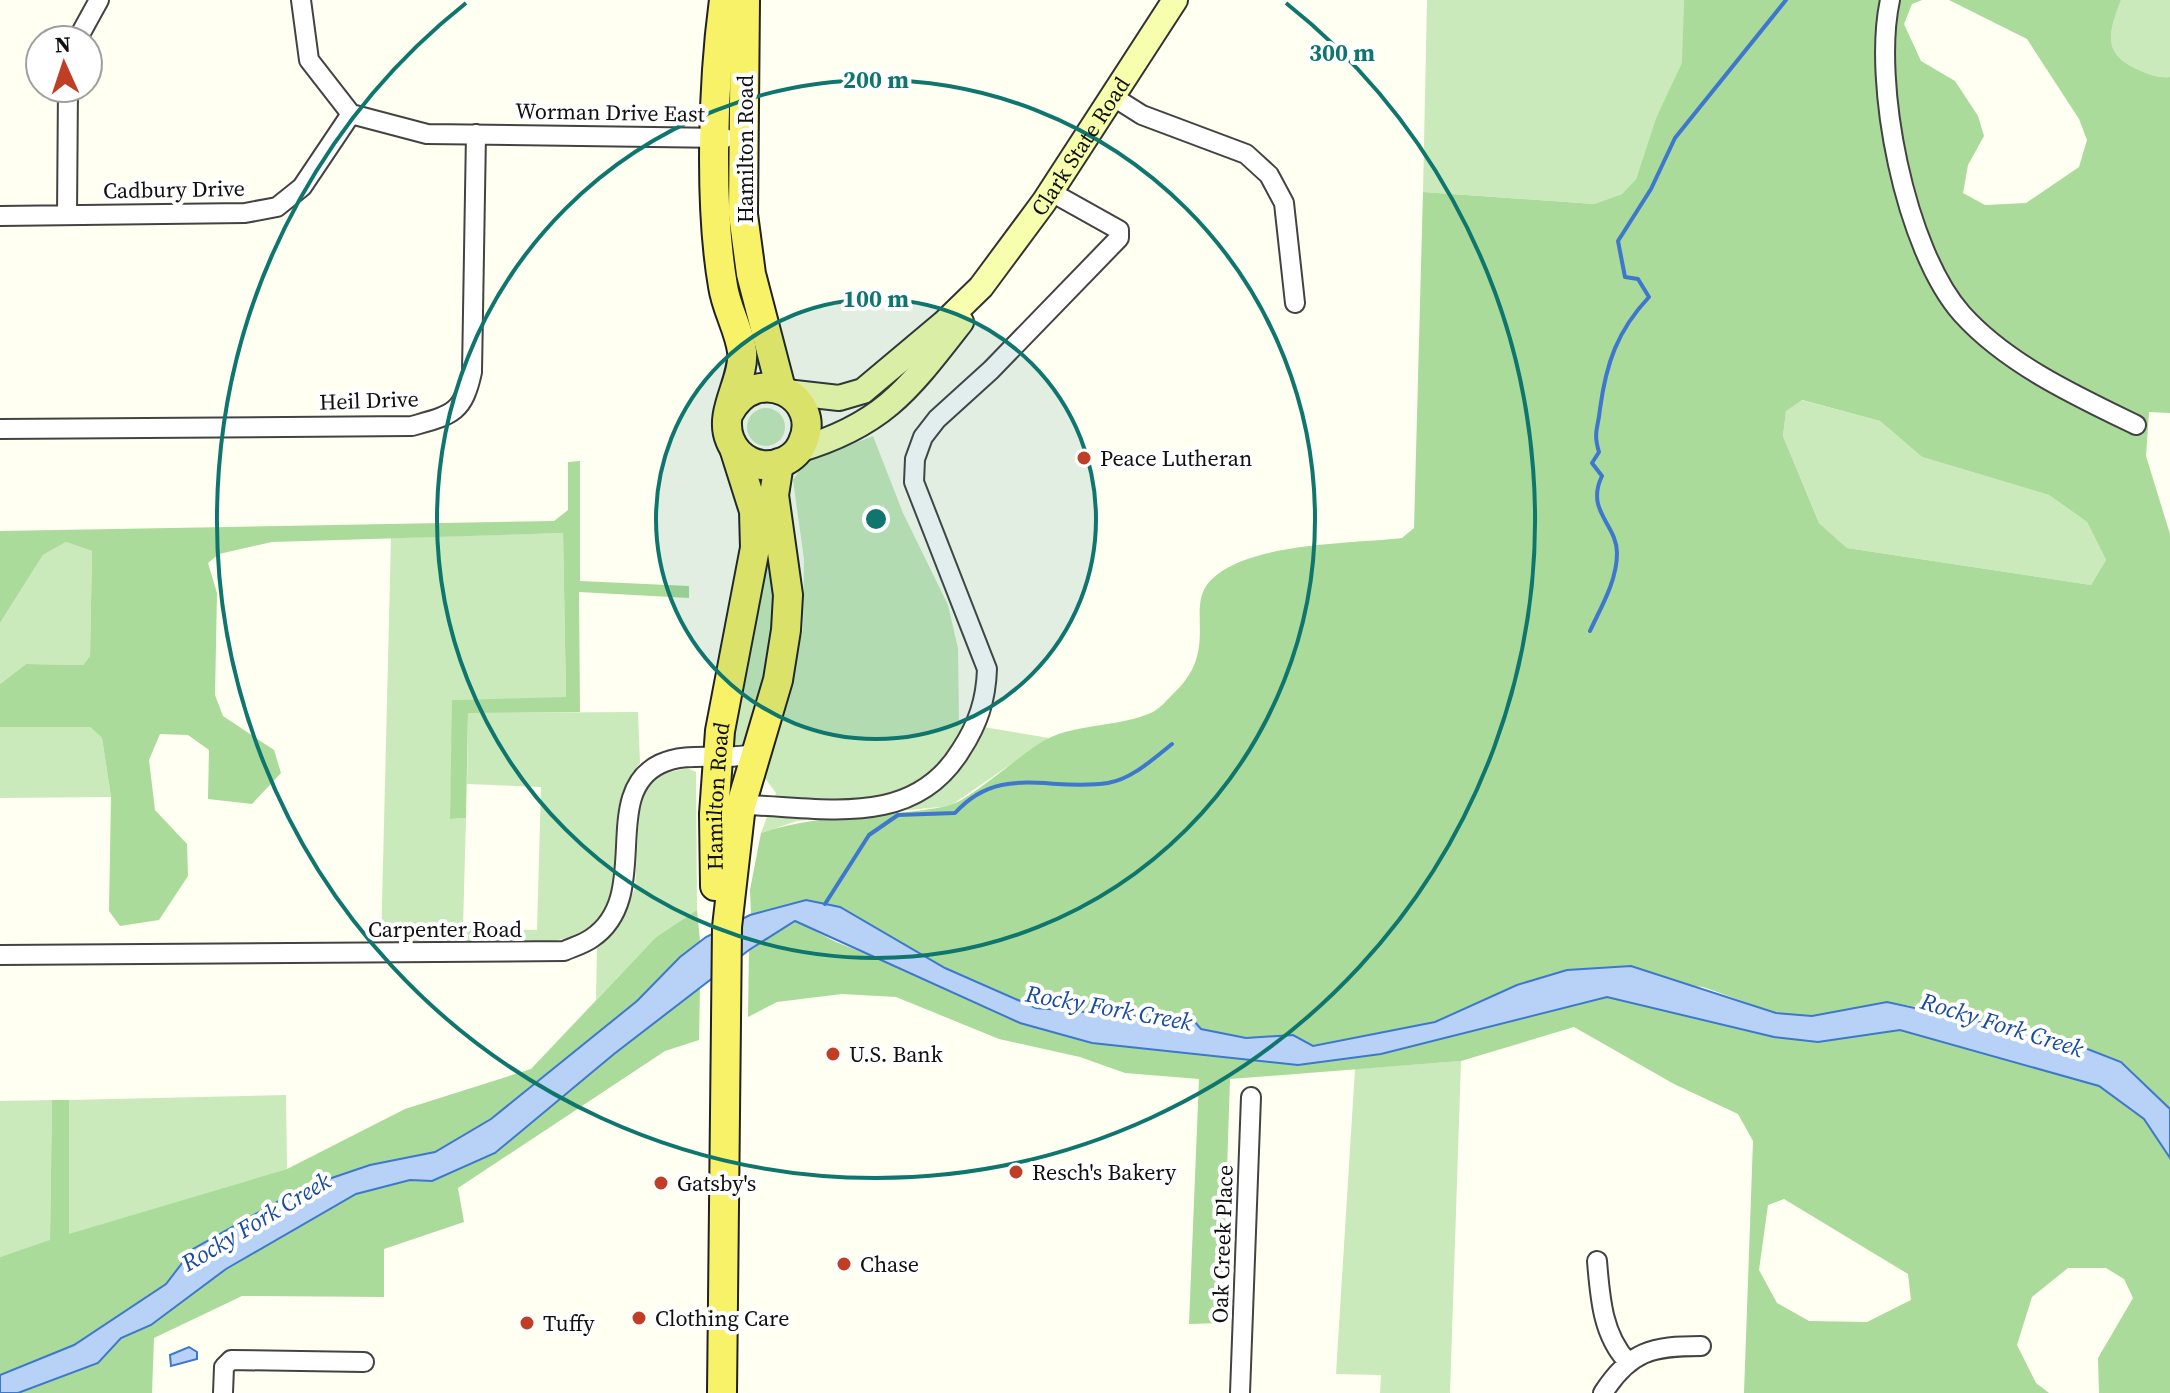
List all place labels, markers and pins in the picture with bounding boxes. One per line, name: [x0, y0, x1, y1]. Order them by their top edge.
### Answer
place label: Peace Lutheran: [1100, 443, 1252, 473]
marker: Peace Lutheran: [1075, 449, 1093, 467]
centre of rings: [862, 505, 890, 533]
place label: U.S. Bank: [849, 1039, 944, 1069]
marker: U.S. Bank: [824, 1045, 842, 1063]
place label: Resch's Bakery: [1032, 1157, 1177, 1187]
marker: Resch's Bakery: [1007, 1163, 1025, 1181]
place label: Gatsby's: [677, 1168, 756, 1198]
marker: Gatsby's: [652, 1174, 670, 1192]
place label: Chase: [860, 1249, 919, 1279]
marker: Chase: [835, 1255, 853, 1273]
place label: Clothing Care: [655, 1303, 789, 1333]
place label: Tuffy: [543, 1308, 595, 1338]
marker: Clothing Care: [630, 1309, 648, 1327]
marker: Tuffy: [518, 1314, 536, 1332]

